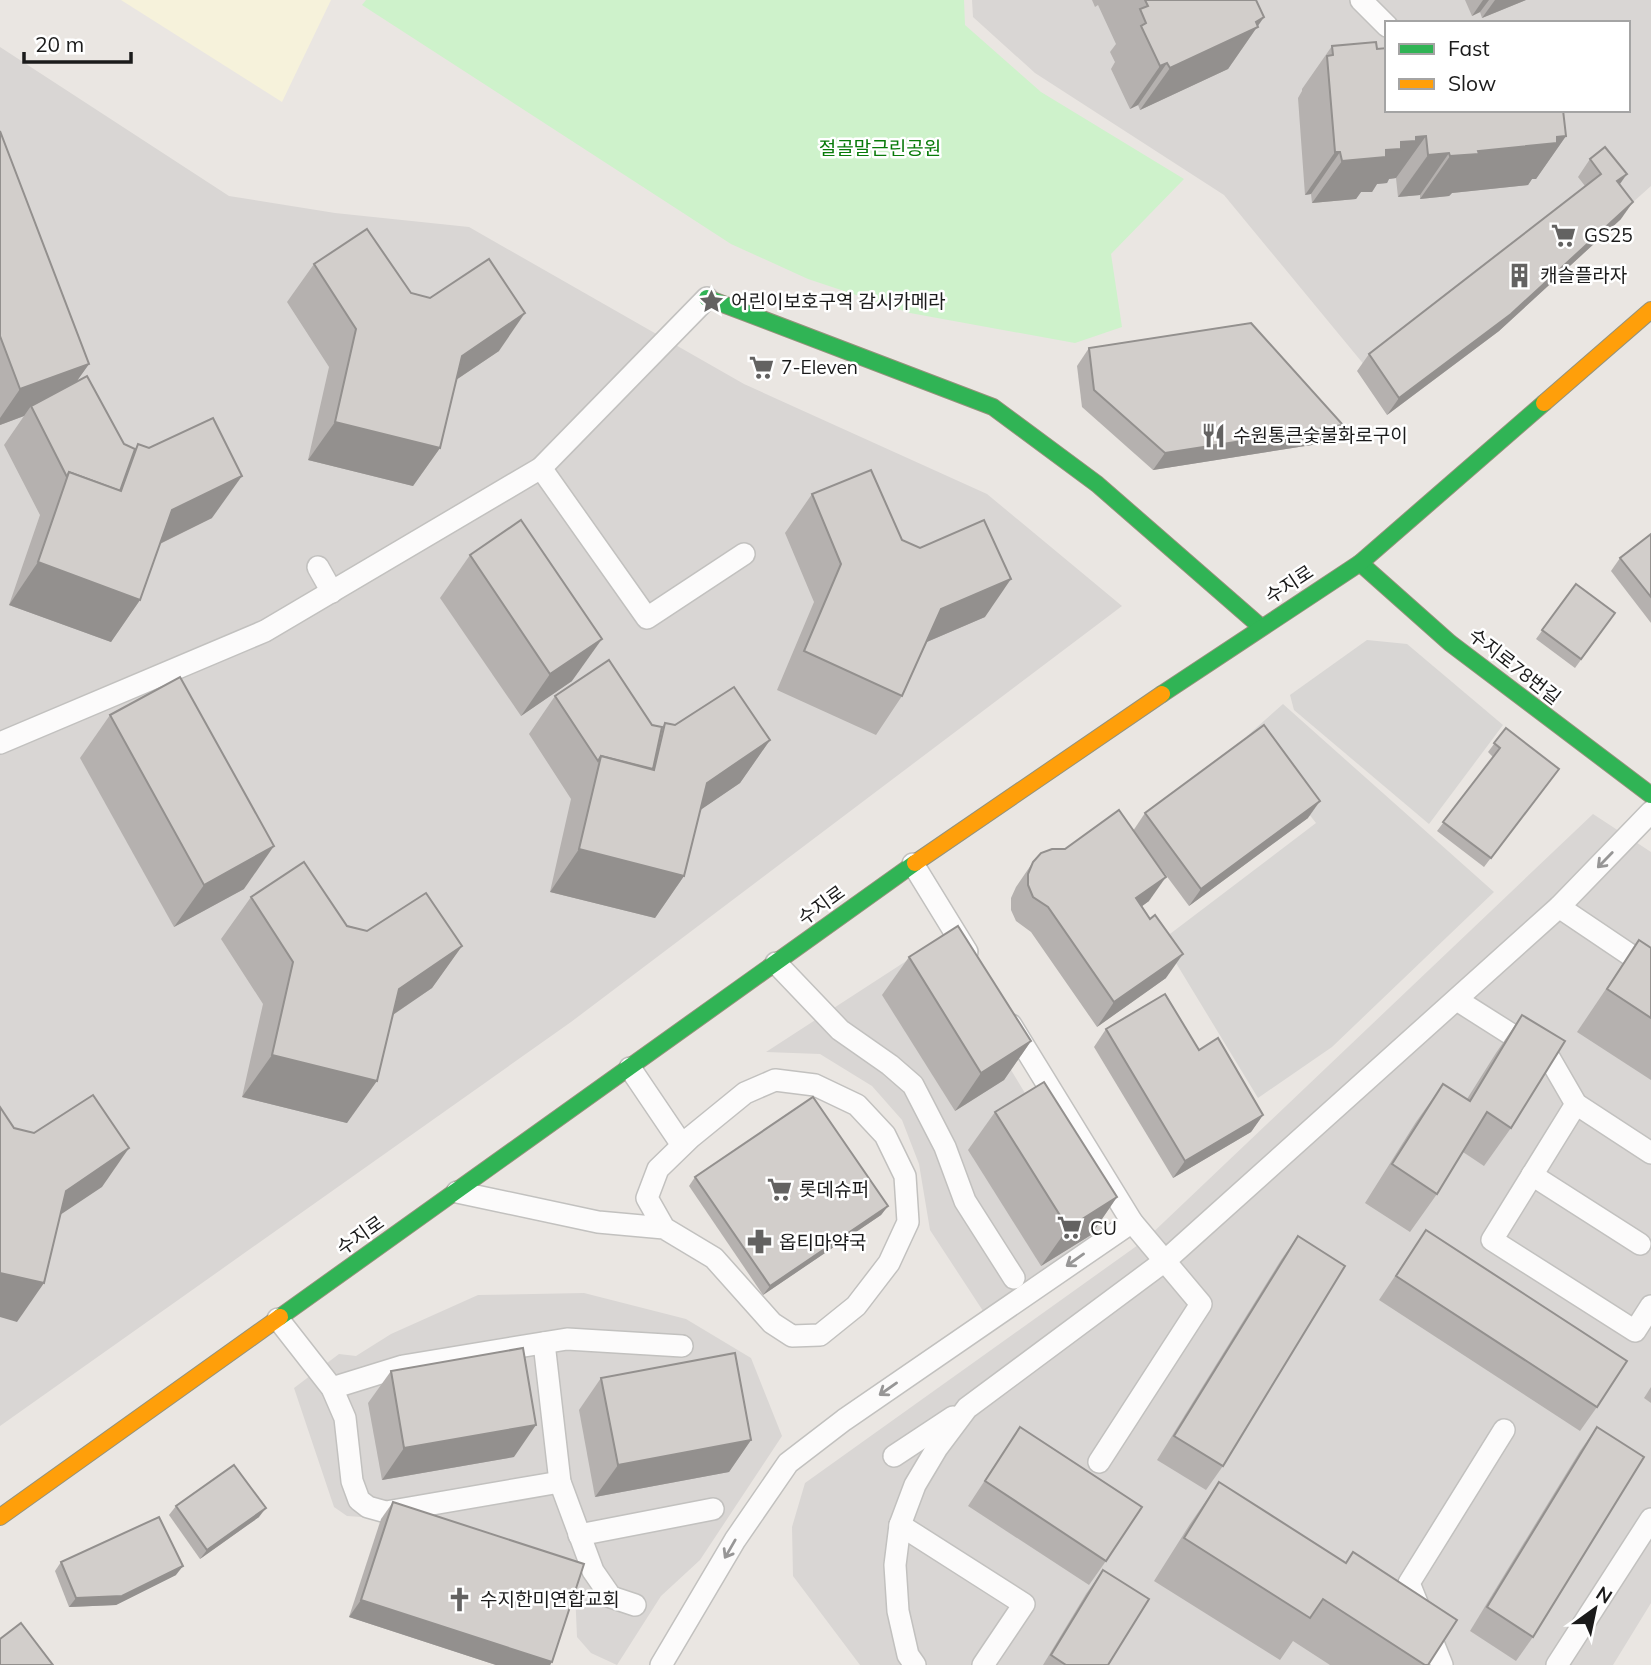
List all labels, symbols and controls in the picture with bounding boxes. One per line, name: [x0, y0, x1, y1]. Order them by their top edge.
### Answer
scale bar: [24, 21, 131, 65]
legend: [1385, 21, 1630, 112]
text: 20 m: [35, 31, 84, 57]
text: Fast: [1448, 35, 1490, 61]
text: Slow: [1448, 70, 1496, 96]
park label: 절골말근린공원: [819, 136, 941, 160]
supermarket icon: GS25: [1550, 221, 1578, 249]
place label: GS25: [1584, 223, 1633, 247]
building icon: 캐슬플라자: [1506, 261, 1534, 289]
place label: 캐슬플라자: [1540, 263, 1627, 287]
place icon: 어린이보호구역 감시카메라: [697, 287, 725, 315]
place label: 어린이보호구역 감시카메라: [731, 289, 946, 313]
supermarket icon: 7-Eleven: [747, 353, 775, 381]
place label: 7-Eleven: [781, 355, 858, 379]
restaurant icon: 수원통큰숯불화로구이: [1199, 421, 1227, 449]
place label: 수원통큰숯불화로구이: [1233, 423, 1408, 447]
street label: 수지로: [1260, 560, 1318, 608]
street label: 수지로78번길: [1464, 623, 1566, 709]
one-way arrow: [1596, 851, 1613, 868]
street label: 수지로: [793, 880, 849, 930]
supermarket icon: 롯데슈퍼: [765, 1175, 793, 1203]
place label: 롯데슈퍼: [799, 1177, 869, 1201]
street label: 수지로: [332, 1210, 388, 1260]
supermarket icon: CU: [1056, 1214, 1084, 1242]
place label: CU: [1090, 1216, 1117, 1240]
pharmacy icon: 옵티마약국: [745, 1228, 773, 1256]
place label: 옵티마약국: [779, 1230, 866, 1254]
one-way arrow: [1066, 1253, 1085, 1267]
one-way arrow: [879, 1382, 898, 1396]
one-way arrow: [723, 1538, 737, 1558]
north arrow: [1560, 1574, 1630, 1644]
text: N: [1592, 1581, 1617, 1609]
church icon: 수지한미연합교회: [446, 1585, 474, 1613]
place label: 수지한미연합교회: [480, 1587, 620, 1611]

